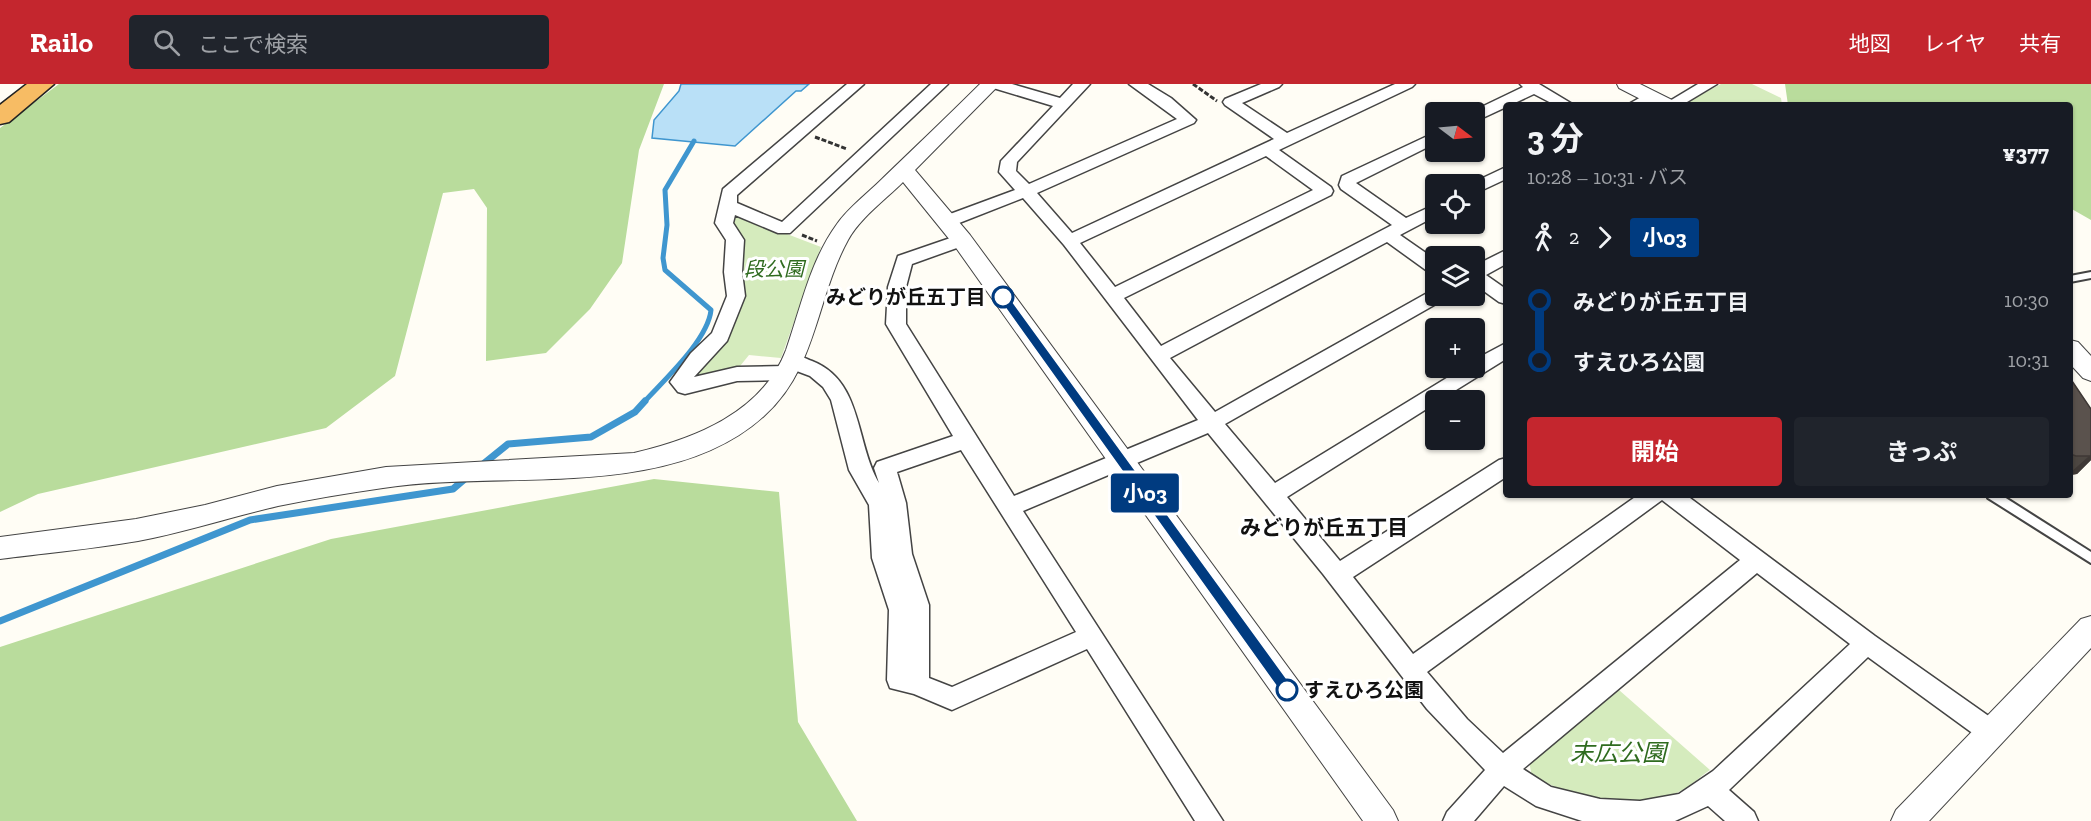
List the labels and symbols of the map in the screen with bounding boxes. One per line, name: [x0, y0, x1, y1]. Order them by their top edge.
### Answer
north arrow: [1425, 102, 1485, 162]
park label: 段公園: [744, 257, 807, 281]
place label: みどりが丘五丁目: [826, 285, 986, 309]
marker: みどりが丘五丁目: [992, 286, 1014, 308]
line badge: 小03: [1110, 474, 1180, 512]
district label: みどりが丘五丁目: [1240, 515, 1408, 540]
place label: すえひろ公園: [1304, 678, 1424, 702]
marker: すえひろ公園: [1276, 679, 1298, 701]
park label: 末広公園: [1570, 738, 1669, 767]

